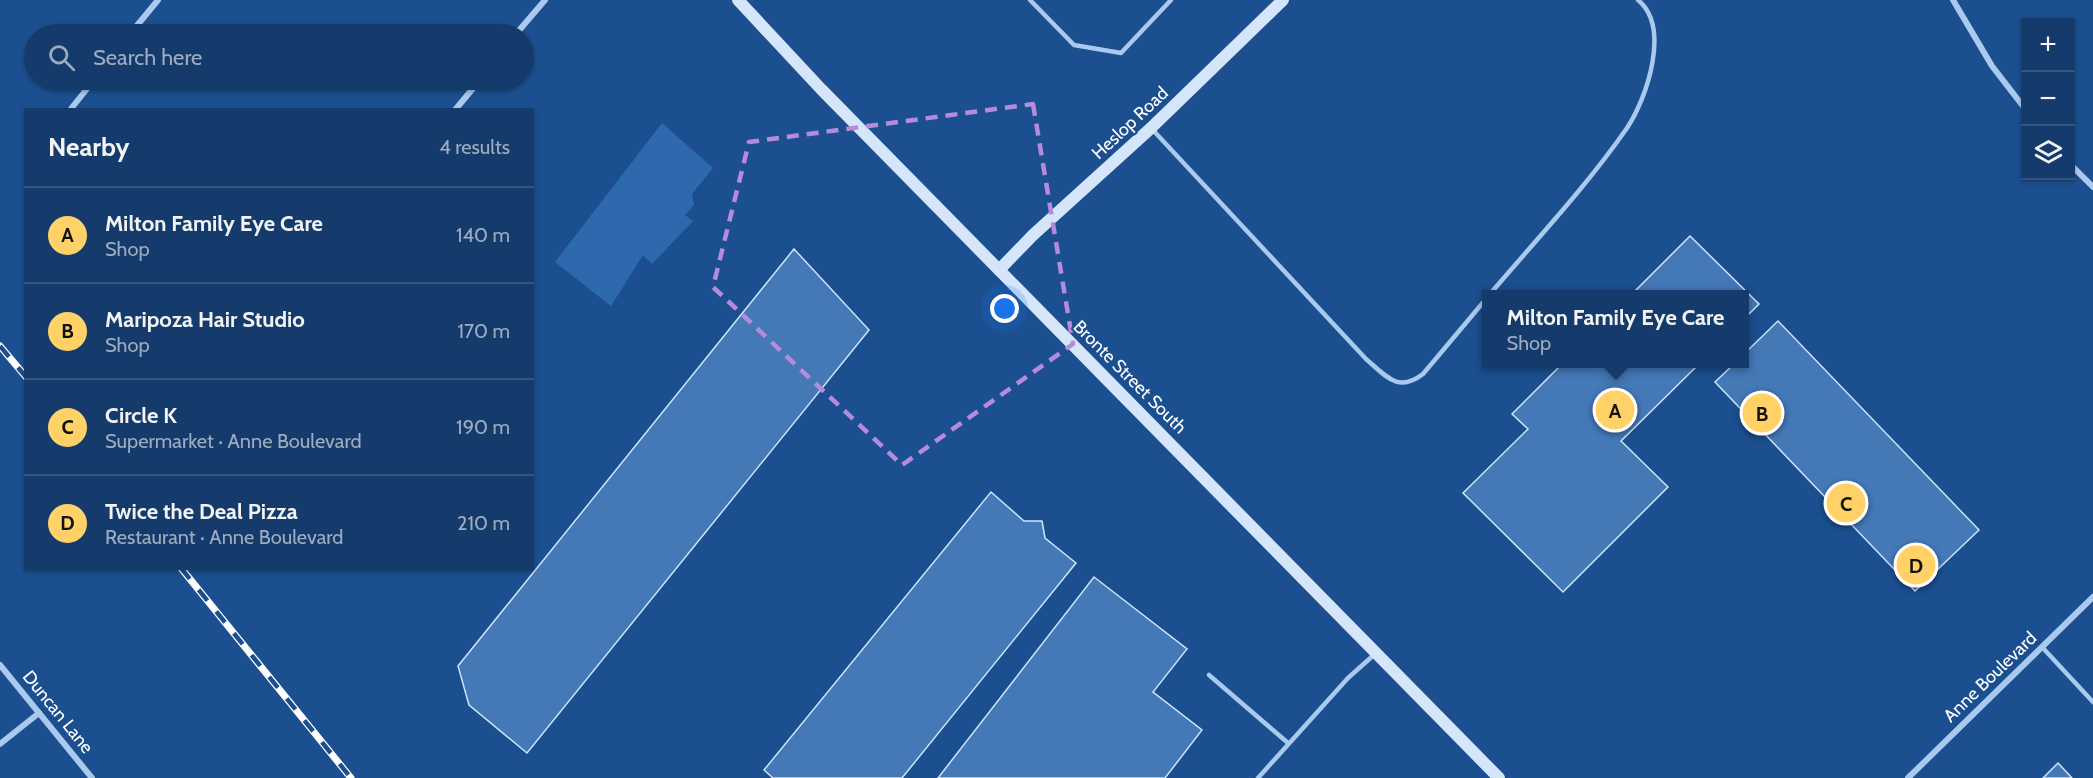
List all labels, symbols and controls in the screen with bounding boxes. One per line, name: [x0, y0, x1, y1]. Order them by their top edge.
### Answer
map controls: [2021, 18, 2075, 180]
button: +: [2021, 18, 2075, 72]
search box: [24, 24, 534, 90]
icon: search: [45, 41, 78, 74]
text: Search here: [93, 44, 202, 71]
button: −: [2021, 72, 2075, 126]
street label: Heslop Road: [1087, 82, 1173, 164]
button: layers: [2021, 126, 2075, 180]
text: Nearby: [48, 131, 129, 163]
text: 4 results: [439, 135, 510, 159]
text: Milton Family Eye Care: [105, 210, 323, 237]
text: A: [61, 223, 74, 247]
text: 140 m: [456, 223, 510, 247]
text: Shop: [105, 237, 150, 261]
popup: [1482, 290, 1749, 368]
your location: [990, 294, 1019, 323]
text: Milton Family Eye Care: [1507, 304, 1724, 331]
text: Maripoza Hair Studio: [105, 306, 305, 333]
street label: Bronte Street South: [1069, 316, 1191, 438]
text: B: [61, 319, 74, 343]
text: 170 m: [458, 319, 510, 343]
text: Shop: [1507, 331, 1551, 355]
text: Shop: [105, 333, 150, 357]
pin: A: [1596, 388, 1634, 432]
pin: B: [1742, 390, 1782, 436]
text: Circle K: [105, 402, 177, 429]
text: C: [61, 415, 74, 439]
text: 190 m: [456, 415, 510, 439]
text: Supermarket · Anne Boulevard: [105, 429, 362, 453]
pin: C: [1826, 480, 1866, 526]
text: Twice the Deal Pizza: [105, 498, 298, 525]
text: D: [60, 511, 75, 535]
text: 210 m: [457, 511, 510, 535]
text: Restaurant · Anne Boulevard: [105, 525, 343, 549]
pin: D: [1896, 542, 1936, 588]
street label: Anne Boulevard: [1939, 627, 2041, 727]
street label: Duncan Lane: [18, 666, 98, 758]

